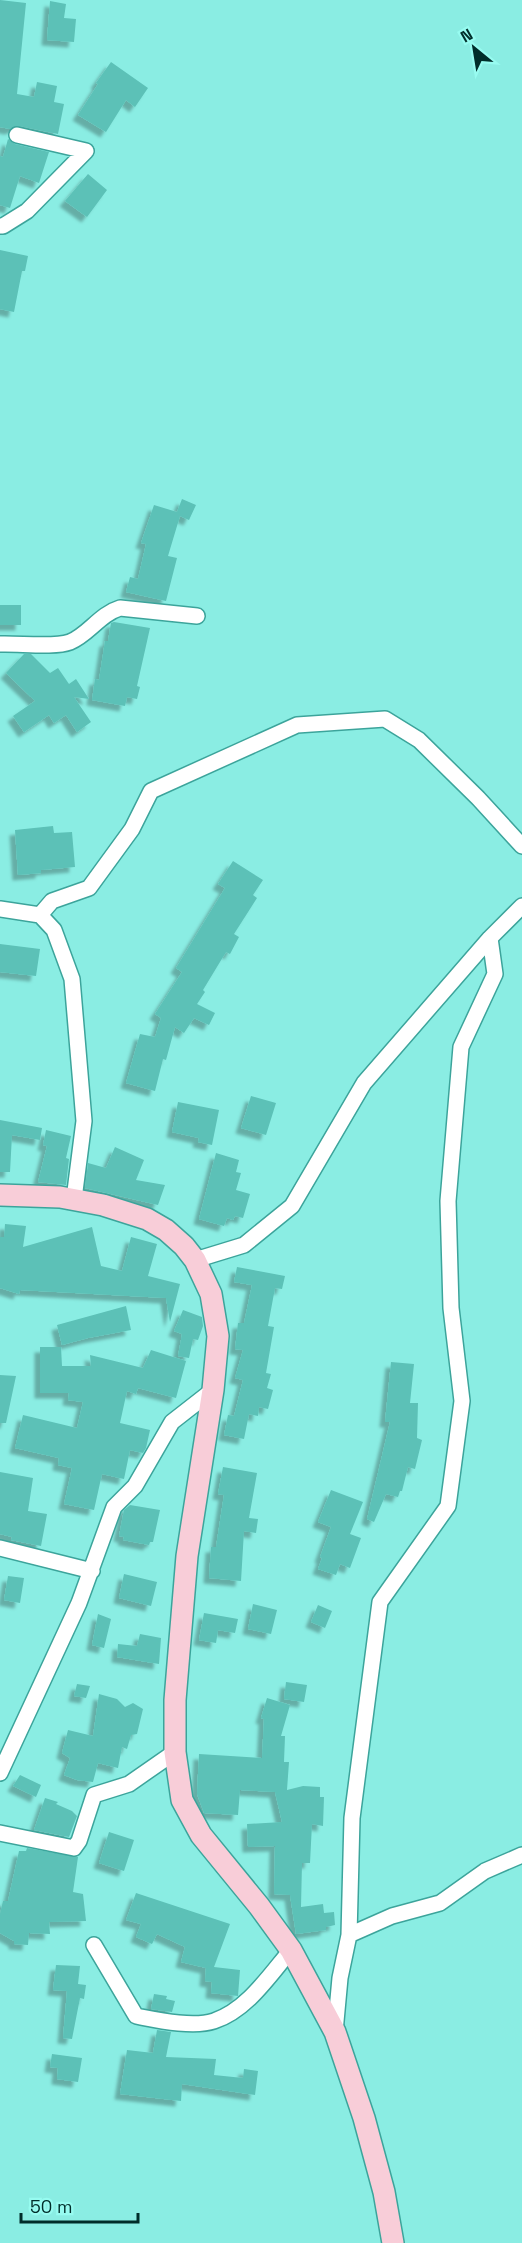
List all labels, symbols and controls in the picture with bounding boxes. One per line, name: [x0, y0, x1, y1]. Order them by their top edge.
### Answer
north arrow: [444, 18, 504, 78]
text: N: [457, 24, 477, 47]
scale bar: [21, 2186, 138, 2224]
text: 50 m: [30, 2195, 72, 2218]

